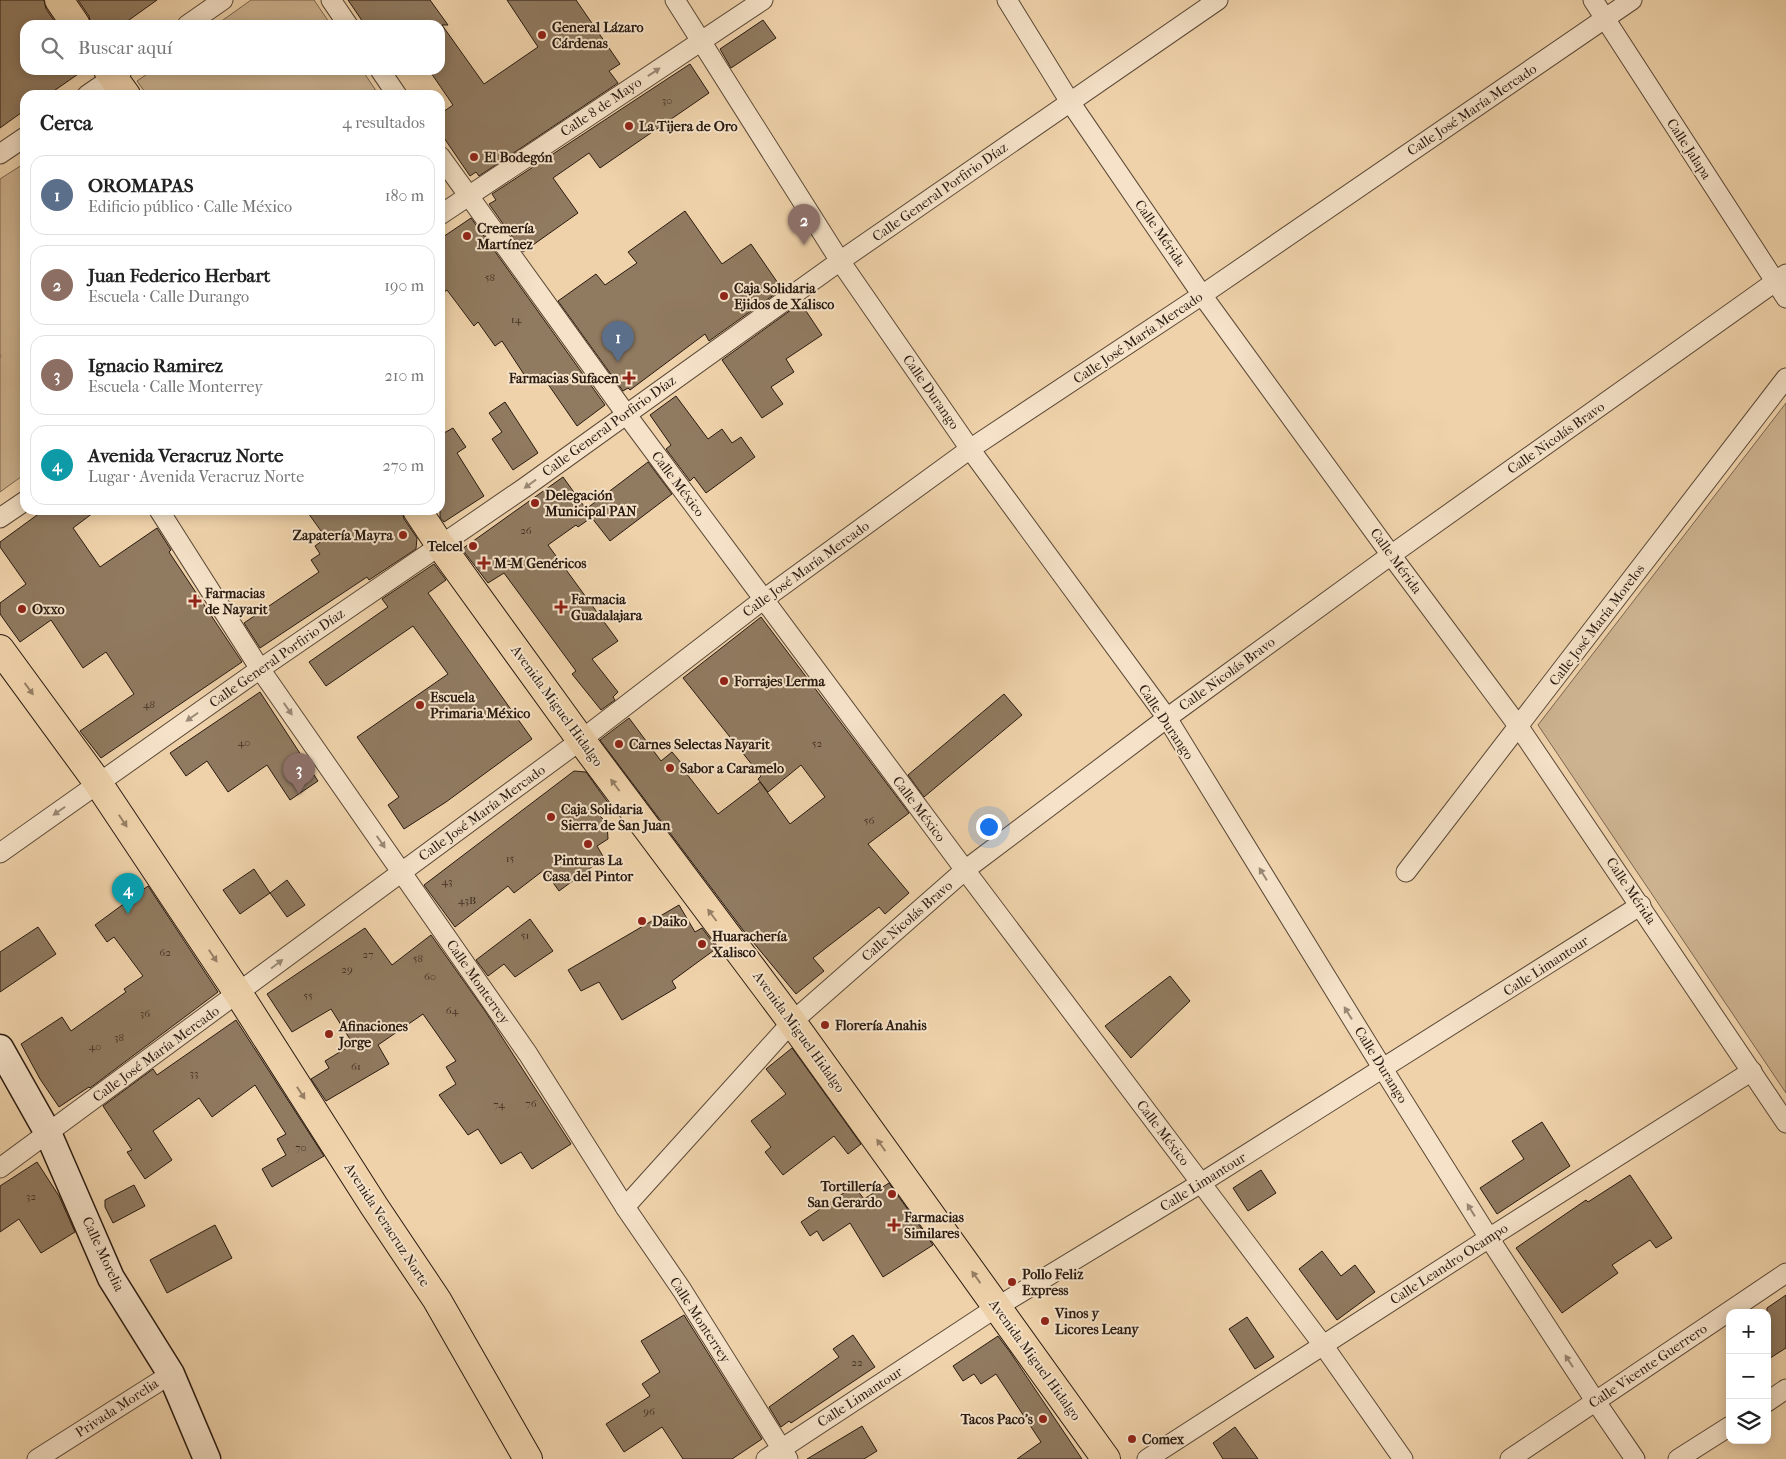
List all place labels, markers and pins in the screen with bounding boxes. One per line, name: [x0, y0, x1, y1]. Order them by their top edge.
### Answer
place label: General Lázaro Cárdenas: [552, 19, 644, 52]
marker: General Lázaro Cárdenas: [536, 29, 548, 41]
place label: La Tijera de Oro: [639, 118, 738, 135]
marker: La Tijera de Oro: [623, 120, 635, 132]
place label: El Bodegón: [484, 149, 554, 166]
marker: El Bodegón: [468, 151, 480, 163]
pin: 2: [788, 204, 820, 245]
place label: Cremería Martínez: [476, 220, 535, 253]
marker: Cremería Martínez: [461, 230, 473, 242]
place label: Caja Solidaria Ejidos de Xalisco: [734, 280, 834, 313]
marker: Caja Solidaria Ejidos de Xalisco: [718, 290, 730, 302]
pin: 1: [602, 321, 634, 362]
place label: Farmacias Sufacen: [508, 370, 620, 387]
marker: Farmacias Sufacen: [623, 372, 635, 384]
place label: Delegación Municipal PAN: [544, 487, 637, 520]
marker: Delegación Municipal PAN: [529, 497, 541, 509]
place label: Zapatería Mayra: [293, 527, 394, 544]
marker: Zapatería Mayra: [397, 529, 409, 541]
place label: Telcel: [426, 538, 463, 555]
marker: Telcel: [467, 540, 479, 552]
place label: M-M Genéricos: [493, 555, 587, 572]
marker: M-M Genéricos: [478, 557, 490, 569]
place label: Farmacias de Nayarit: [204, 585, 269, 618]
place label: Farmacia Guadalajara: [570, 591, 643, 624]
marker: Farmacias de Nayarit: [189, 595, 201, 607]
place label: Oxxo: [32, 601, 65, 618]
marker: Farmacia Guadalajara: [555, 601, 567, 613]
marker: Oxxo: [16, 603, 28, 615]
place label: Forrajes Lerma: [733, 673, 825, 690]
marker: Forrajes Lerma: [718, 675, 730, 687]
place label: Escuela Primaria México: [430, 689, 530, 722]
marker: Escuela Primaria México: [414, 699, 426, 711]
place label: Carnes Selectas Nayarit: [629, 736, 771, 753]
marker: Carnes Selectas Nayarit: [613, 738, 625, 750]
pin: 3: [283, 753, 315, 794]
place label: Sabor a Caramelo: [680, 760, 784, 777]
marker: Sabor a Caramelo: [664, 762, 676, 774]
place label: Caja Solidaria Sierra de San Juan: [561, 801, 671, 834]
marker: Caja Solidaria Sierra de San Juan: [545, 811, 557, 823]
marker: Pinturas La Casa del Pintor: [582, 838, 594, 850]
place label: Pinturas La Casa del Pintor: [543, 852, 634, 885]
pin: 4: [112, 873, 144, 914]
place label: Daiko: [652, 913, 687, 930]
marker: Daiko: [636, 915, 648, 927]
place label: Huarachería Xalisco: [711, 928, 788, 961]
marker: Huarachería Xalisco: [696, 938, 708, 950]
place label: Florería Anahis: [834, 1017, 927, 1034]
place label: Afinaciones Jorge: [337, 1018, 409, 1051]
marker: Florería Anahis: [819, 1019, 831, 1031]
marker: Afinaciones Jorge: [323, 1028, 335, 1040]
place label: Tortillería San Gerardo: [807, 1178, 883, 1211]
marker: Tortillería San Gerardo: [886, 1188, 898, 1200]
place label: Farmacias Similares: [903, 1209, 965, 1242]
marker: Farmacias Similares: [888, 1219, 900, 1231]
place label: Pollo Feliz Express: [1022, 1266, 1084, 1299]
marker: Pollo Feliz Express: [1006, 1276, 1018, 1288]
place label: Vinos y Licores Leany: [1054, 1305, 1140, 1338]
marker: Vinos y Licores Leany: [1039, 1315, 1051, 1327]
place label: Tacos Paco's: [960, 1411, 1034, 1428]
marker: Tacos Paco's: [1037, 1413, 1049, 1425]
place label: Comex: [1142, 1431, 1185, 1448]
marker: Comex: [1126, 1433, 1138, 1445]

